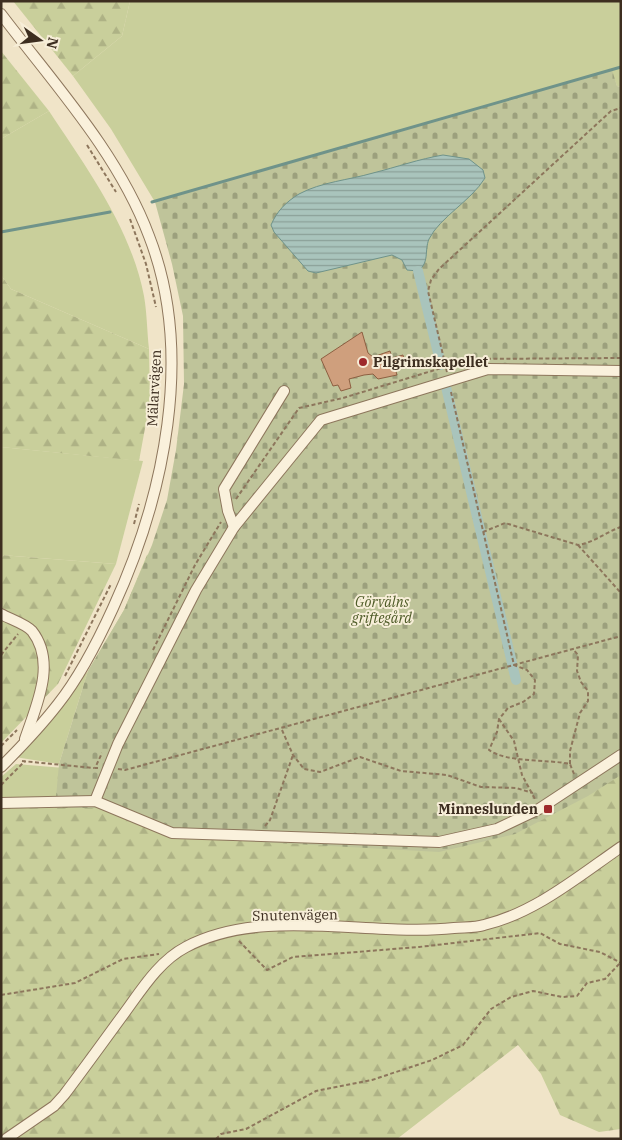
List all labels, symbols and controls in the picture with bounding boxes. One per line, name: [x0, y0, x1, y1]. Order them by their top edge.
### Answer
north arrow: [15, 15, 65, 65]
text: N: [43, 36, 63, 51]
street label: Mälarvägen: [143, 349, 165, 427]
place label: Pilgrimskapellet: [373, 353, 488, 371]
marker: Pilgrimskapellet: [357, 356, 369, 368]
park label: Görvälns griftegård: [351, 593, 412, 627]
place label: Minneslunden: [438, 800, 538, 818]
marker: Minneslunden: [542, 803, 554, 815]
street label: Snutenvägen: [252, 905, 338, 925]

